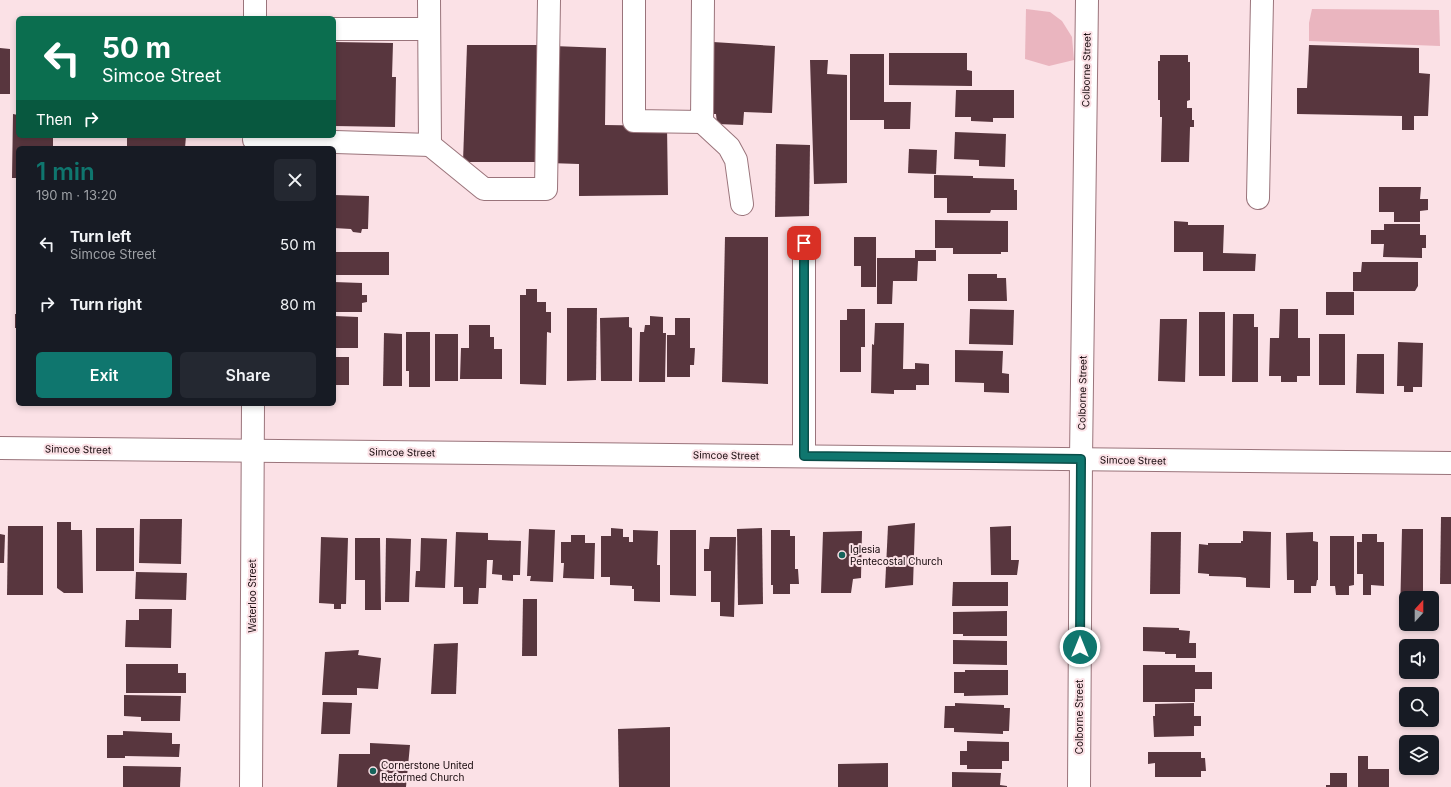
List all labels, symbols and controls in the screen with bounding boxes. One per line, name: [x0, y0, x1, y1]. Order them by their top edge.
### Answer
text: 50 m: [102, 31, 171, 65]
icon: left: [36, 32, 88, 84]
street label: Colborne Street: [1079, 32, 1093, 107]
text: Simcoe Street: [102, 65, 221, 86]
icon: right: [80, 108, 102, 130]
text: Then: [36, 110, 72, 129]
text: 1 min: [36, 157, 95, 186]
button: close: [274, 159, 316, 201]
text: 190 m · 13:20: [36, 187, 117, 203]
pin: [787, 226, 821, 260]
text: Turn left: [70, 227, 131, 246]
icon: arrive: [793, 232, 815, 254]
icon: left: [36, 233, 58, 255]
text: 50 m: [280, 235, 316, 254]
text: Simcoe Street: [70, 246, 156, 262]
icon: right: [36, 293, 58, 315]
text: Turn right: [70, 295, 142, 314]
text: 80 m: [280, 295, 316, 314]
button: Exit: [36, 352, 172, 398]
button: Share: [180, 352, 316, 398]
street label: Colborne Street: [1075, 355, 1089, 430]
street label: Simcoe Street: [45, 442, 112, 456]
street label: Simcoe Street: [369, 445, 436, 459]
street label: Simcoe Street: [693, 448, 760, 462]
street label: Simcoe Street: [1100, 453, 1167, 467]
place label: Iglesia Pentecostal Church: [850, 543, 943, 567]
marker: Iglesia Pentecostal Church: [837, 550, 847, 560]
street label: Waterloo Street: [246, 559, 258, 633]
north arrow: [1399, 591, 1439, 631]
map controls: [1399, 591, 1439, 775]
position arrow: [1059, 626, 1101, 668]
button: sound: [1399, 639, 1439, 679]
street label: Colborne Street: [1073, 679, 1085, 754]
button: search: [1399, 687, 1439, 727]
button: layers: [1399, 735, 1439, 775]
place label: Cornerstone United Reformed Church: [381, 759, 474, 783]
marker: Cornerstone United Reformed Church: [368, 766, 378, 776]

